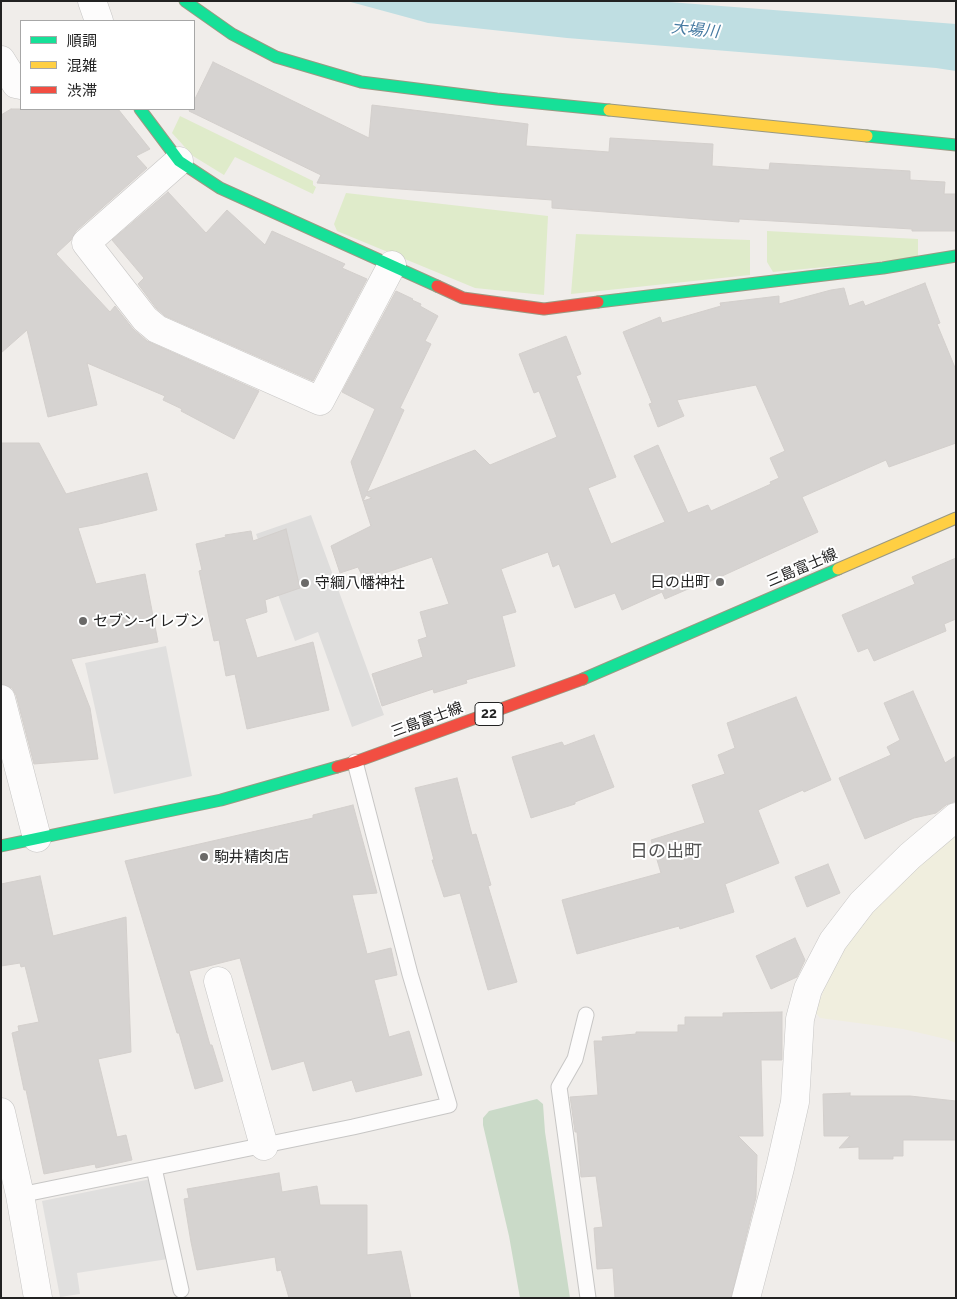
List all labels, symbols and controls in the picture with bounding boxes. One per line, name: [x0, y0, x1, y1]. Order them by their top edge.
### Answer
water label: 大場川: [670, 18, 720, 42]
legend: [20, 20, 195, 110]
text: 順調: [67, 32, 97, 50]
text: 混雑: [67, 57, 97, 75]
text: 渋滞: [67, 82, 97, 100]
street label: 三島富士線: [764, 545, 840, 591]
place label: 日の出町: [650, 573, 710, 591]
place label: 守綱八幡神社: [315, 574, 405, 592]
marker: 日の出町: [714, 576, 726, 588]
marker: 守綱八幡神社: [299, 577, 311, 589]
place label: セブン-イレブン: [93, 612, 204, 630]
marker: セブン-イレブン: [77, 615, 89, 627]
street label: 三島富士線: [389, 699, 465, 741]
road number: 22: [475, 702, 503, 726]
district label: 日の出町: [630, 841, 702, 863]
place label: 駒井精肉店: [214, 848, 289, 866]
marker: 駒井精肉店: [198, 851, 210, 863]

